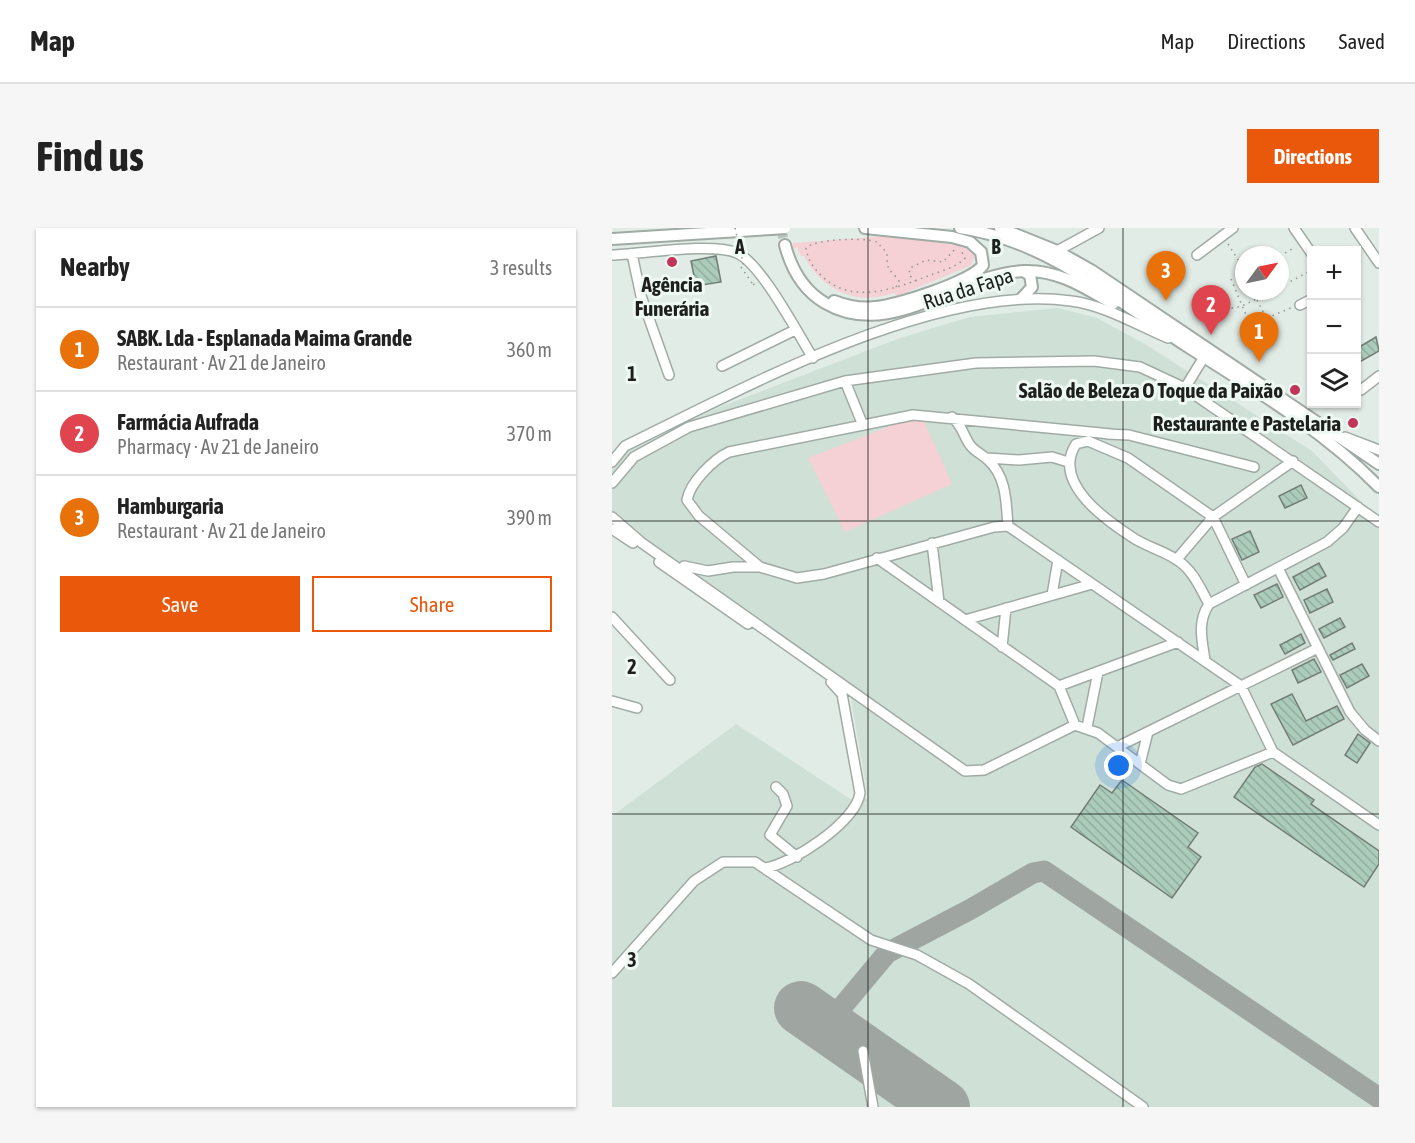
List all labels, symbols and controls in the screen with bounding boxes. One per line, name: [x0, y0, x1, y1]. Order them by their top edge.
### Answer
text: Map: [30, 25, 75, 57]
text: Map: [1160, 29, 1194, 53]
text: Directions: [1227, 29, 1306, 53]
text: Saved: [1339, 29, 1385, 53]
button: Directions: [1247, 129, 1379, 183]
text: Find us: [36, 132, 144, 180]
text: A: [734, 235, 745, 258]
text: B: [991, 235, 1001, 258]
north arrow: [1235, 246, 1289, 300]
map controls: [1307, 246, 1361, 408]
button: +: [1307, 246, 1361, 300]
pin: 3: [1146, 251, 1186, 301]
text: Nearby: [60, 252, 130, 282]
marker: Agência Funerária: [665, 255, 679, 269]
text: 3 results: [490, 256, 552, 279]
street label: Rua da Fapa: [920, 262, 1016, 314]
place label: Agência Funerária: [635, 272, 709, 320]
pin: 2: [1192, 285, 1230, 335]
button: −: [1307, 300, 1361, 354]
pin: 1: [1240, 312, 1278, 362]
text: SABK. Lda - Esplanada Maima Grande: [117, 325, 412, 351]
text: 1: [75, 338, 84, 361]
text: 360 m: [507, 338, 552, 361]
text: Restaurant · Av 21 de Janeiro: [117, 351, 326, 374]
button: layers: [1307, 354, 1361, 408]
text: 1: [627, 362, 637, 385]
place label: Salão de Beleza O Toque da Paixão: [1019, 378, 1283, 402]
marker: Salão de Beleza O Toque da Paixão: [1288, 383, 1302, 397]
text: Farmácia Aufrada: [117, 409, 259, 435]
place label: Restaurante e Pastelaria: [1153, 411, 1341, 435]
marker: Restaurante e Pastelaria: [1346, 416, 1360, 430]
text: 2: [75, 422, 84, 445]
text: 370 m: [507, 422, 552, 445]
text: Pharmacy · Av 21 de Janeiro: [117, 435, 319, 458]
text: Hamburgaria: [117, 493, 224, 519]
text: 3: [75, 506, 84, 529]
text: 390 m: [507, 506, 552, 529]
text: Restaurant · Av 21 de Janeiro: [117, 519, 326, 542]
button: Save: [60, 576, 300, 632]
button: Share: [312, 576, 552, 632]
text: 2: [627, 655, 637, 678]
your location: [1104, 751, 1133, 780]
text: 3: [627, 948, 637, 971]

